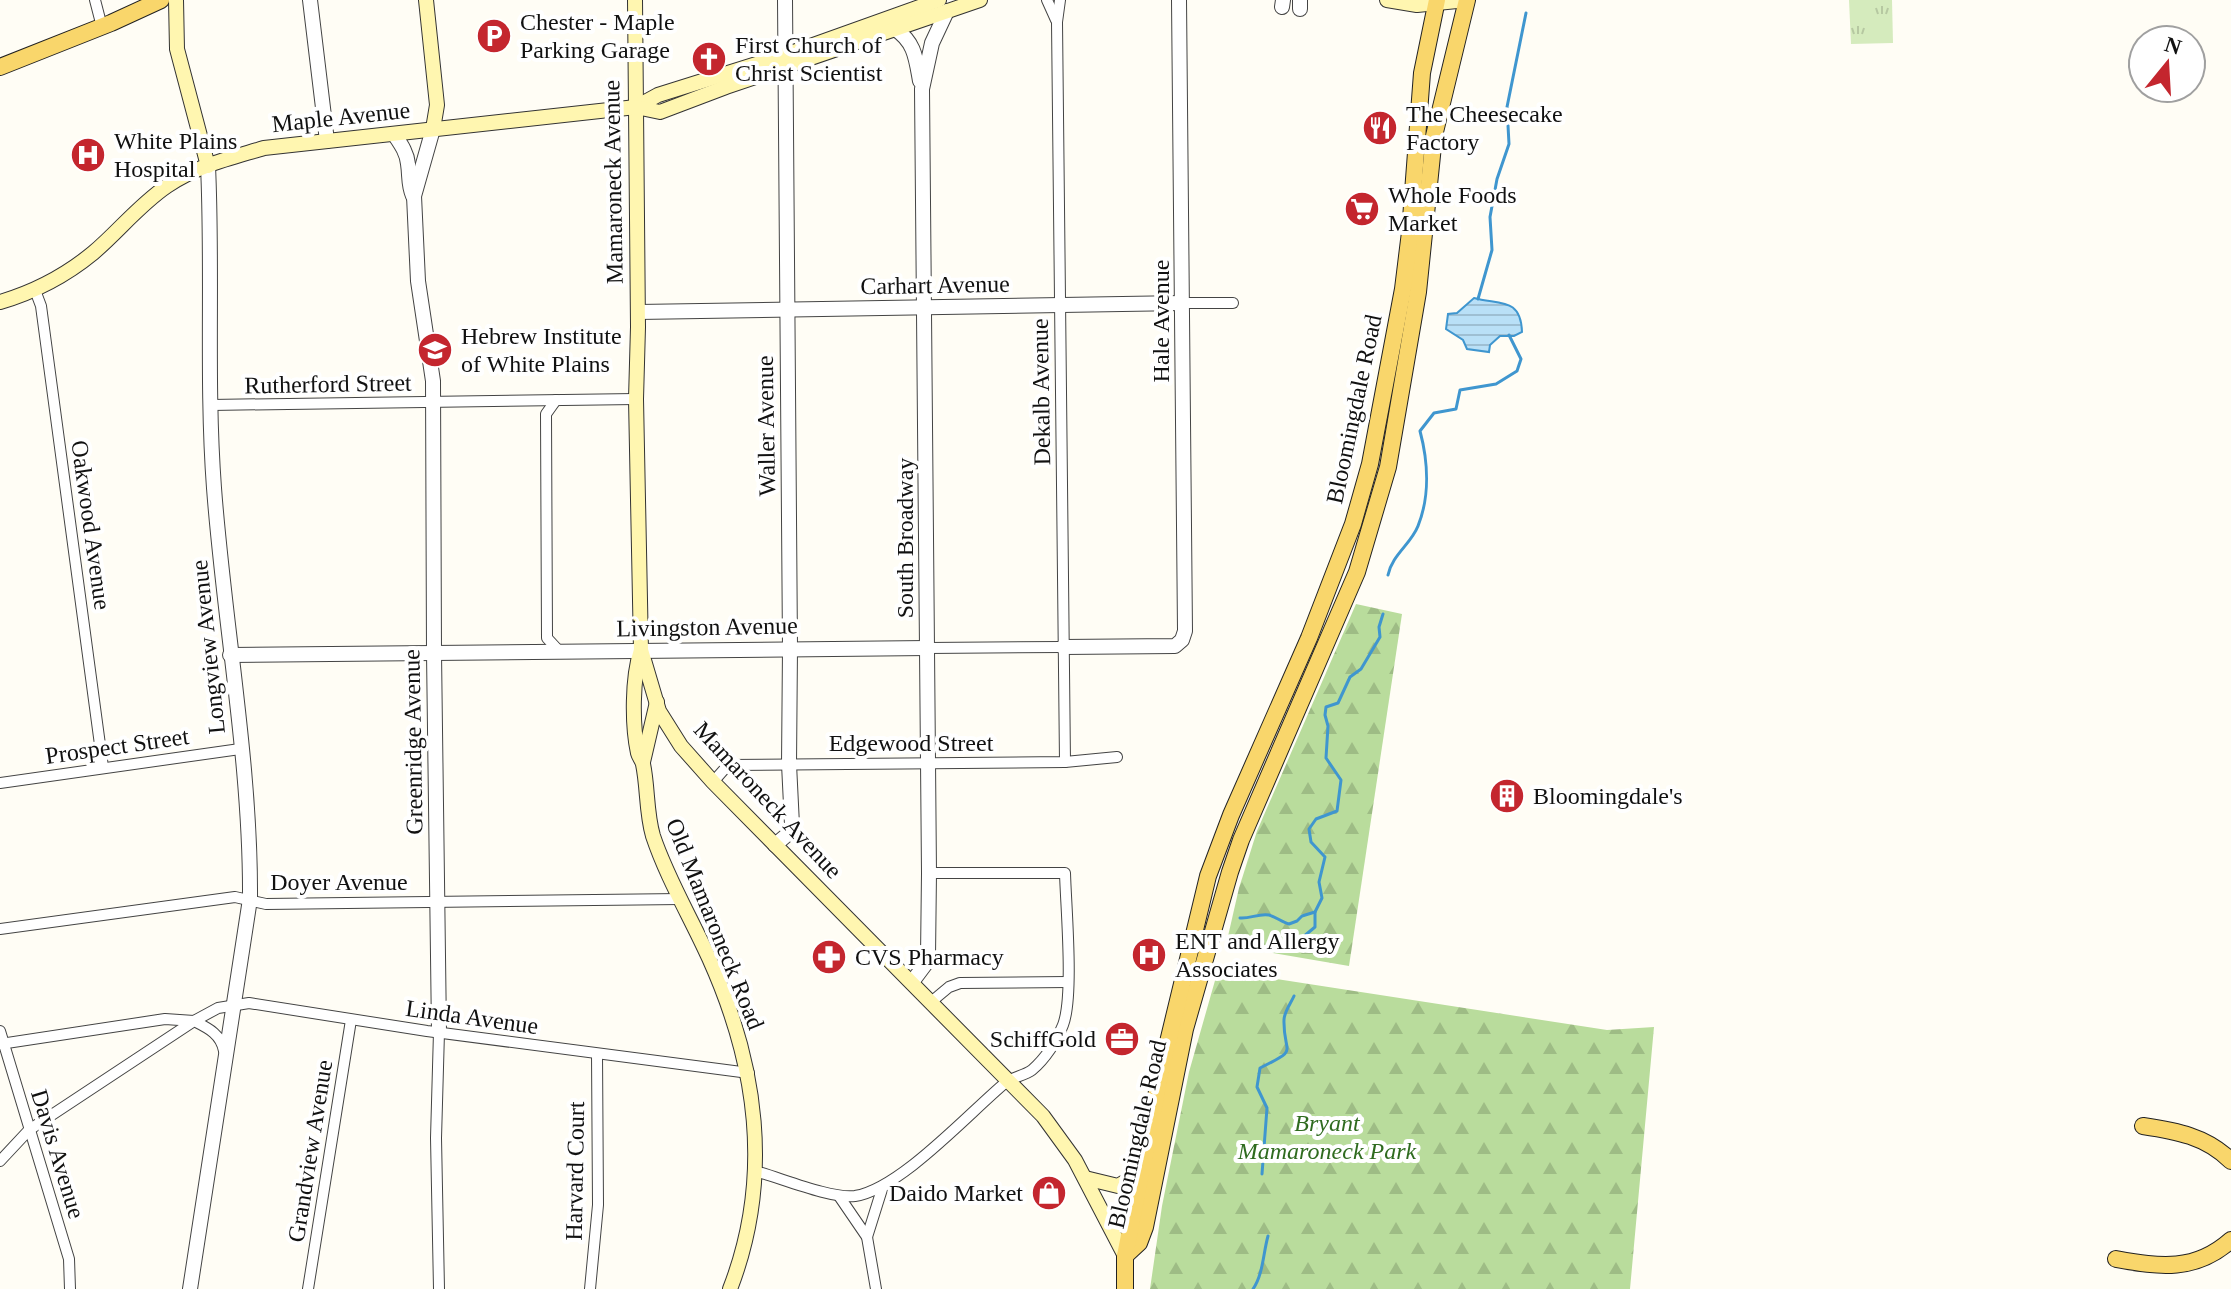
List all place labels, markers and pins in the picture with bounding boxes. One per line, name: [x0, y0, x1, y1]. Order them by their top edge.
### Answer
place label: Chester - Maple Parking Garage: [520, 9, 675, 63]
parking icon: Chester - Maple Parking Garage: [475, 17, 513, 55]
place label: First Church of Christ Scientist: [735, 32, 883, 86]
church icon: First Church of Christ Scientist: [690, 40, 728, 78]
place label: The Cheesecake Factory: [1406, 101, 1563, 155]
restaurant icon: The Cheesecake Factory: [1361, 109, 1399, 147]
place label: White Plains Hospital: [114, 128, 237, 182]
hospital icon: White Plains Hospital: [69, 136, 107, 174]
place label: Whole Foods Market: [1388, 182, 1517, 236]
supermarket icon: Whole Foods Market: [1343, 190, 1381, 228]
place label: Hebrew Institute of White Plains: [461, 323, 622, 377]
school or university icon: Hebrew Institute of White Plains: [416, 331, 454, 369]
building icon: Bloomingdale's: [1488, 777, 1526, 815]
place label: Bloomingdale's: [1533, 783, 1683, 809]
place label: ENT and Allergy Associates: [1175, 928, 1339, 982]
hospital icon: ENT and Allergy Associates: [1130, 936, 1168, 974]
pharmacy icon: CVS Pharmacy: [810, 938, 848, 976]
place label: CVS Pharmacy: [855, 944, 1004, 970]
office icon: SchiffGold: [1103, 1020, 1141, 1058]
place label: SchiffGold: [990, 1026, 1096, 1052]
shop icon: Daido Market: [1030, 1174, 1068, 1212]
place label: Daido Market: [889, 1180, 1023, 1206]

